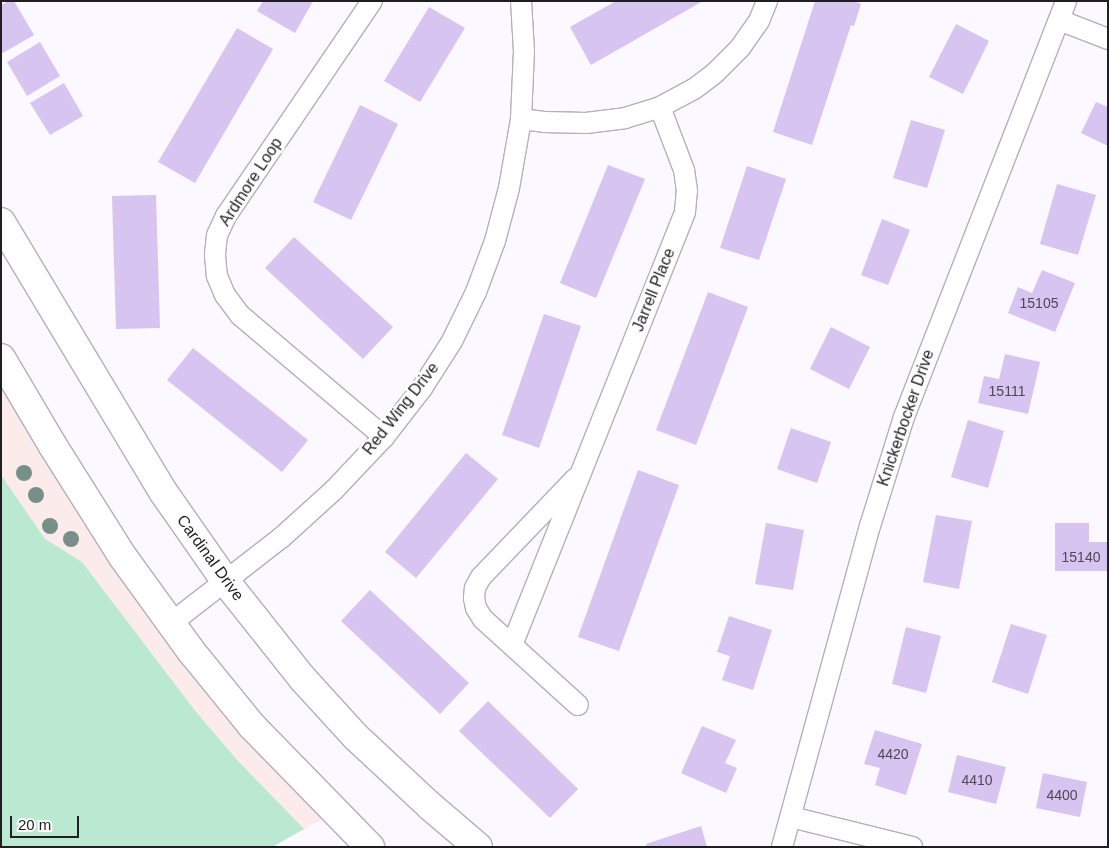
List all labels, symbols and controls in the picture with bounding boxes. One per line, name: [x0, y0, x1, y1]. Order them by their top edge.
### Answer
street label: Ardmore Loop: [215, 134, 287, 230]
street label: Jarrell Place: [629, 246, 679, 334]
house number: 15105: [1020, 295, 1058, 311]
street label: Knickerbocker Drive: [874, 347, 938, 489]
street label: Red Wing Drive: [359, 359, 443, 459]
house number: 15111: [989, 383, 1025, 399]
street label: Cardinal Drive: [172, 511, 248, 605]
house number: 15140: [1062, 549, 1100, 565]
house number: 4420: [877, 746, 909, 762]
house number: 4410: [961, 772, 993, 788]
house number: 4400: [1046, 787, 1078, 803]
scale bar: [12, 806, 81, 838]
text: 20 m: [18, 816, 51, 833]

